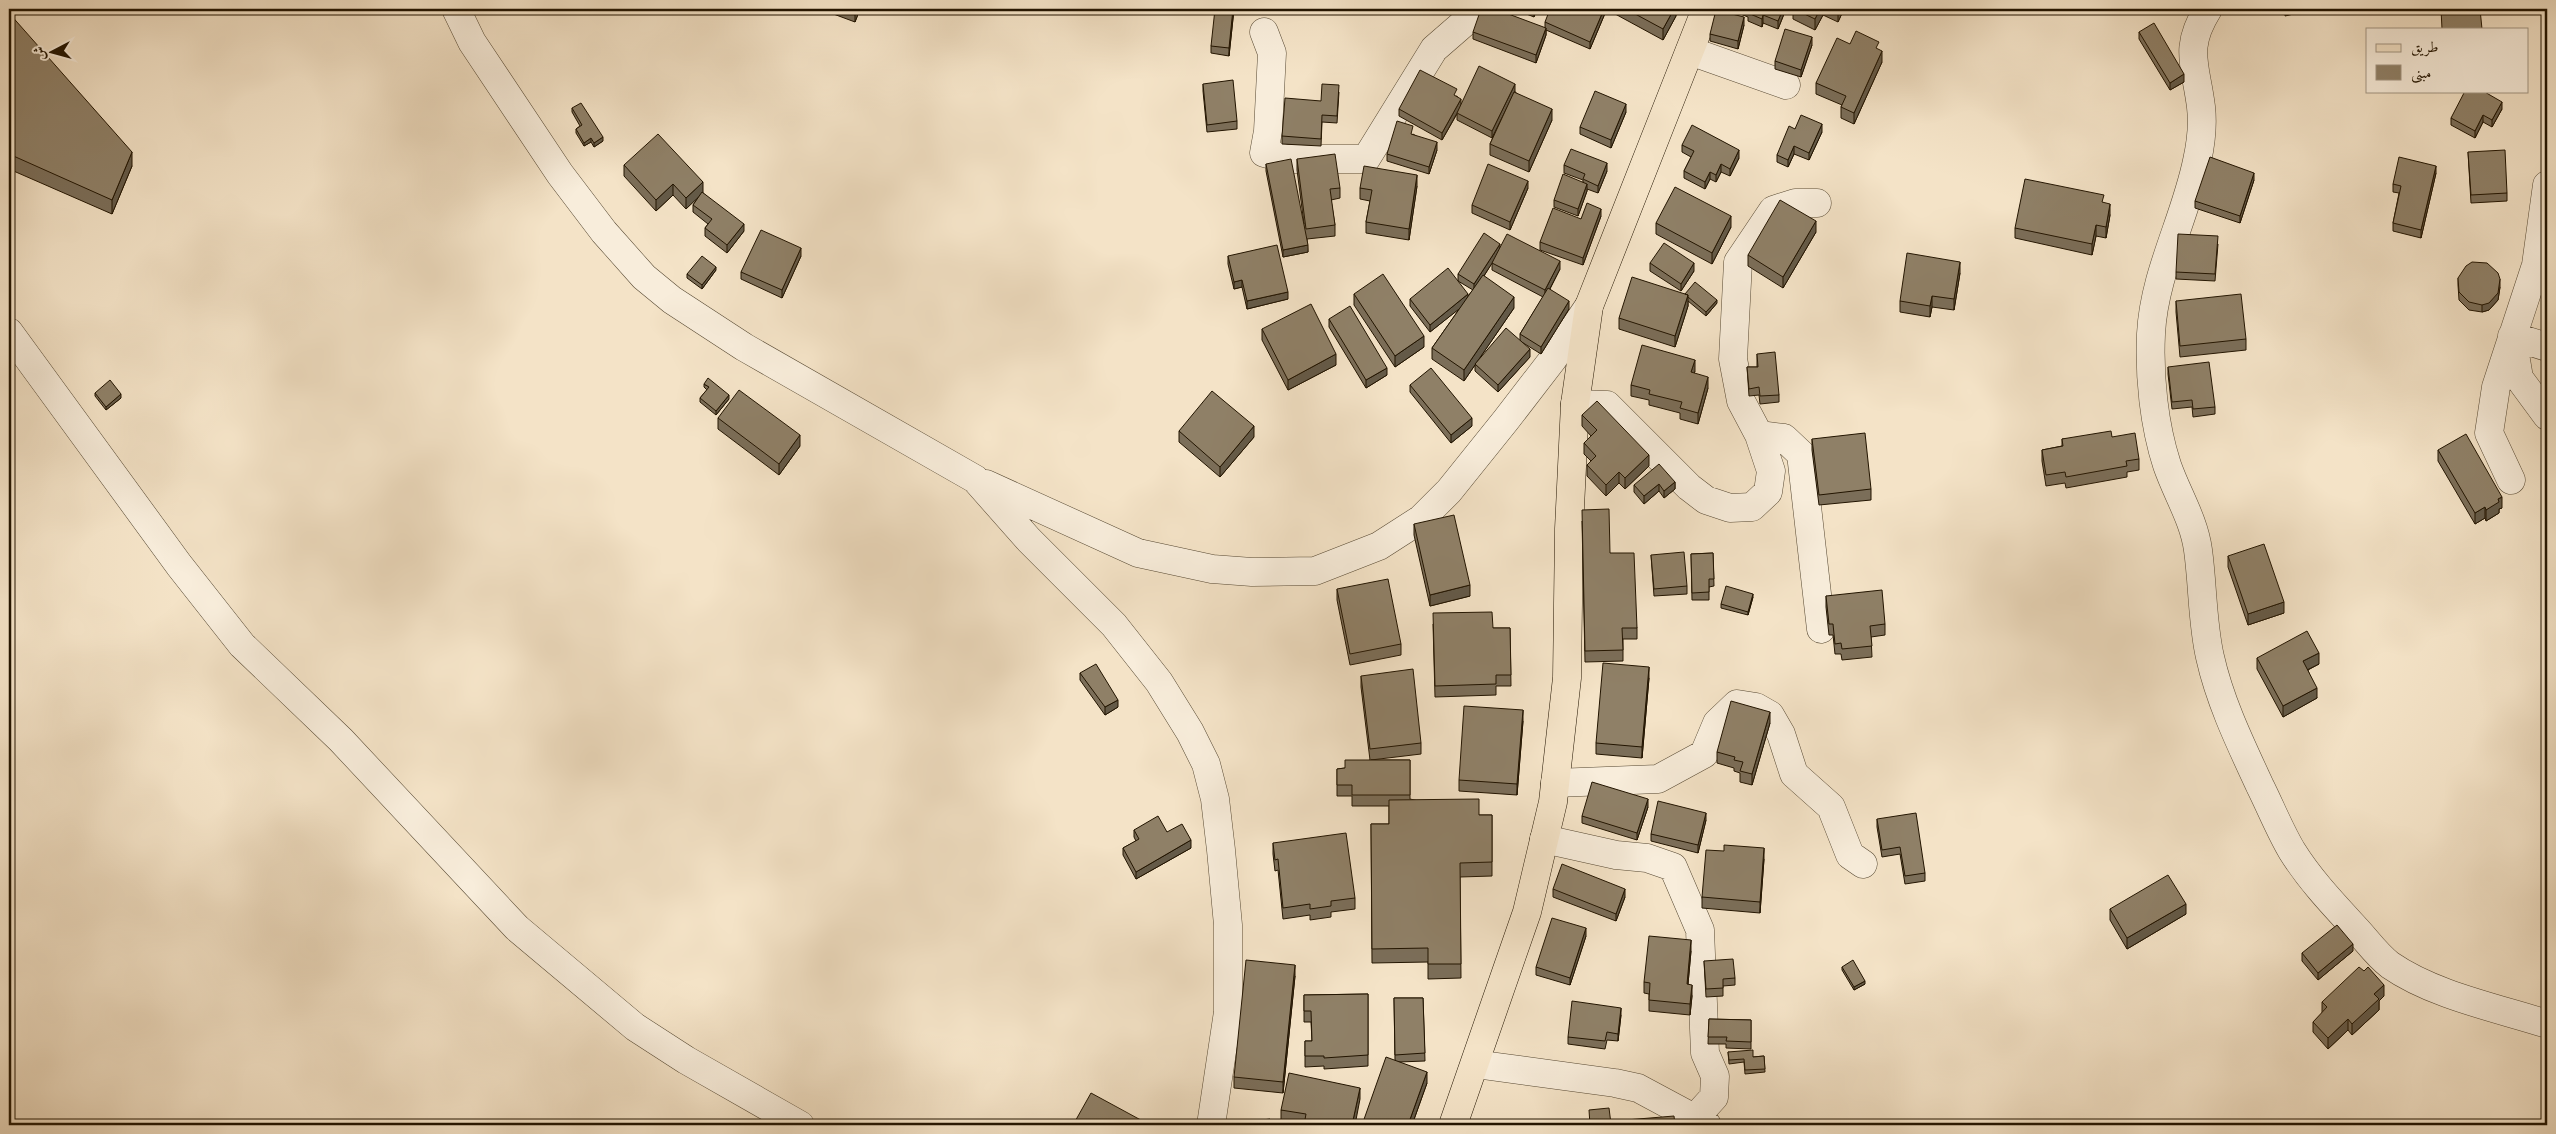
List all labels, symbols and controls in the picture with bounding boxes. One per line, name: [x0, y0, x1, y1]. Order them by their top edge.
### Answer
north arrow: [28, 28, 78, 78]
legend: [2366, 28, 2528, 92]
text: طريق: [2411, 38, 2438, 57]
text: ش: [30, 45, 49, 61]
text: مبنى: [2411, 64, 2431, 84]

